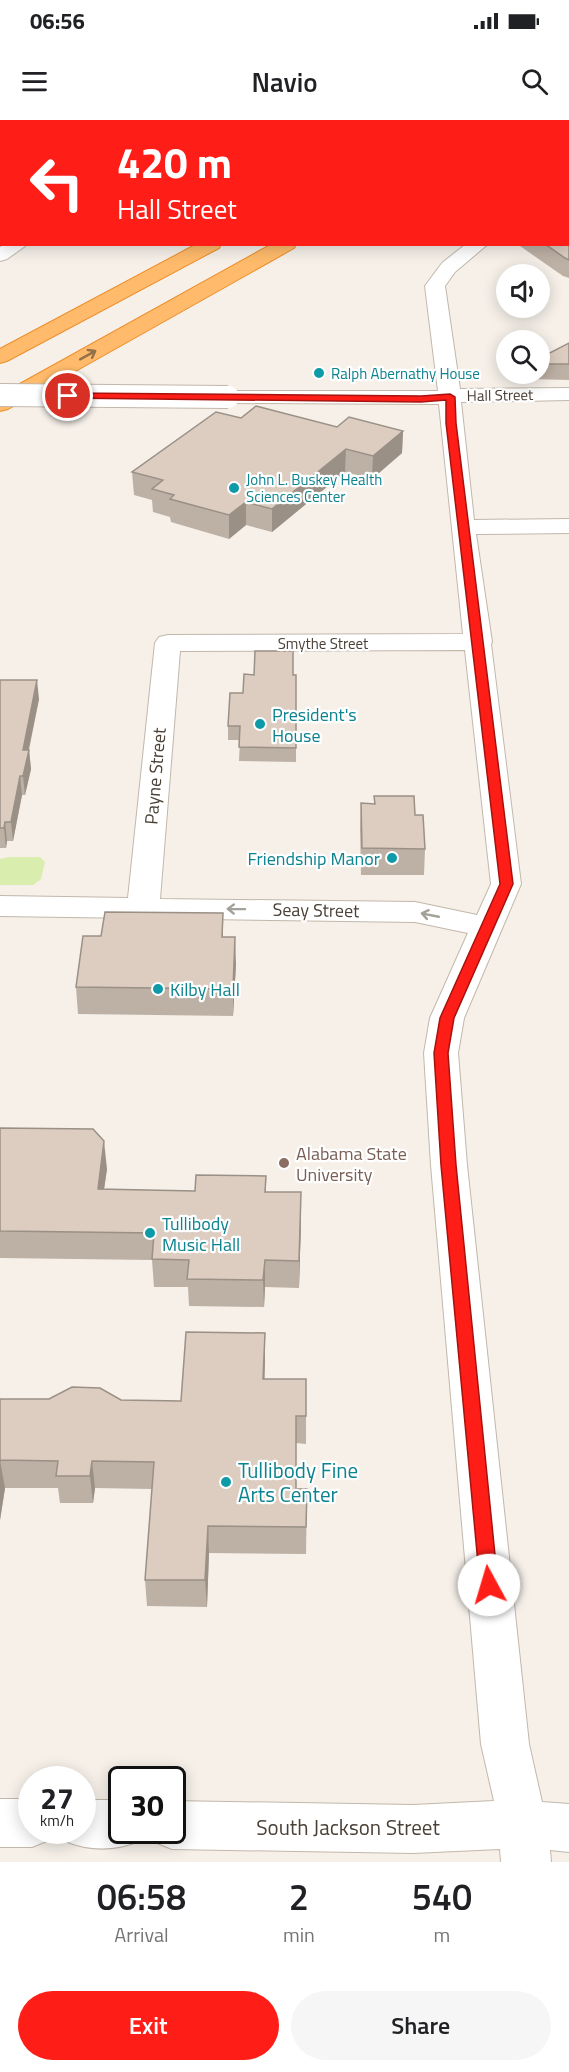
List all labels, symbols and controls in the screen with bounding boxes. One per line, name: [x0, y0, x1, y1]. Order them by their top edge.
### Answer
text: 06:56: [30, 4, 85, 38]
text: Navio: [251, 61, 318, 102]
icon: menu: [18, 65, 51, 98]
icon: search: [518, 65, 551, 98]
text: 420 m: [117, 130, 232, 194]
icon: left: [18, 144, 96, 222]
text: Hall Street: [117, 188, 237, 229]
map controls: [496, 264, 550, 384]
button: sound: [496, 264, 550, 318]
button: search: [496, 330, 550, 384]
one-way arrow: [78, 349, 96, 360]
place label: Ralph Abernathy House: [331, 362, 480, 385]
marker: Ralph Abernathy House: [312, 366, 326, 380]
pin: [42, 370, 93, 421]
icon: arrive: [51, 379, 84, 412]
street label: Hall Street: [467, 383, 534, 407]
place label: John L. Buskey Health Sciences Center: [246, 468, 382, 508]
marker: John L. Buskey Health Sciences Center: [227, 481, 241, 495]
street label: Smythe Street: [278, 632, 369, 655]
place label: President's House: [272, 701, 357, 749]
marker: President's House: [253, 717, 267, 731]
street label: Payne Street: [137, 726, 173, 826]
place label: Friendship Manor: [248, 845, 380, 872]
marker: Friendship Manor: [385, 851, 399, 865]
street label: Seay Street: [272, 896, 360, 924]
one-way arrow: [226, 903, 246, 915]
one-way arrow: [421, 909, 441, 920]
place label: Kilby Hall: [170, 976, 240, 1003]
marker: Kilby Hall: [151, 982, 165, 996]
place label: Alabama State University: [296, 1140, 407, 1188]
marker: Alabama State University: [277, 1156, 291, 1170]
place label: Tullibody Music Hall: [162, 1210, 240, 1258]
marker: Tullibody Music Hall: [143, 1226, 157, 1240]
place label: Tullibody Fine Arts Center: [238, 1454, 358, 1510]
marker: Tullibody Fine Arts Center: [219, 1475, 233, 1489]
position arrow: [457, 1553, 521, 1617]
speed limit sign: 30: [108, 1766, 186, 1844]
text: 27: [40, 1775, 74, 1821]
text: km/h: [40, 1809, 74, 1832]
street label: South Jackson Street: [256, 1811, 440, 1843]
text: 06:58: [97, 1869, 186, 1924]
text: 2: [289, 1869, 309, 1924]
text: 540: [412, 1869, 472, 1924]
text: Arrival: [114, 1919, 169, 1950]
text: min: [283, 1919, 315, 1950]
text: m: [434, 1919, 450, 1950]
button: Exit: [18, 1991, 279, 2060]
button: Share: [291, 1991, 551, 2060]

